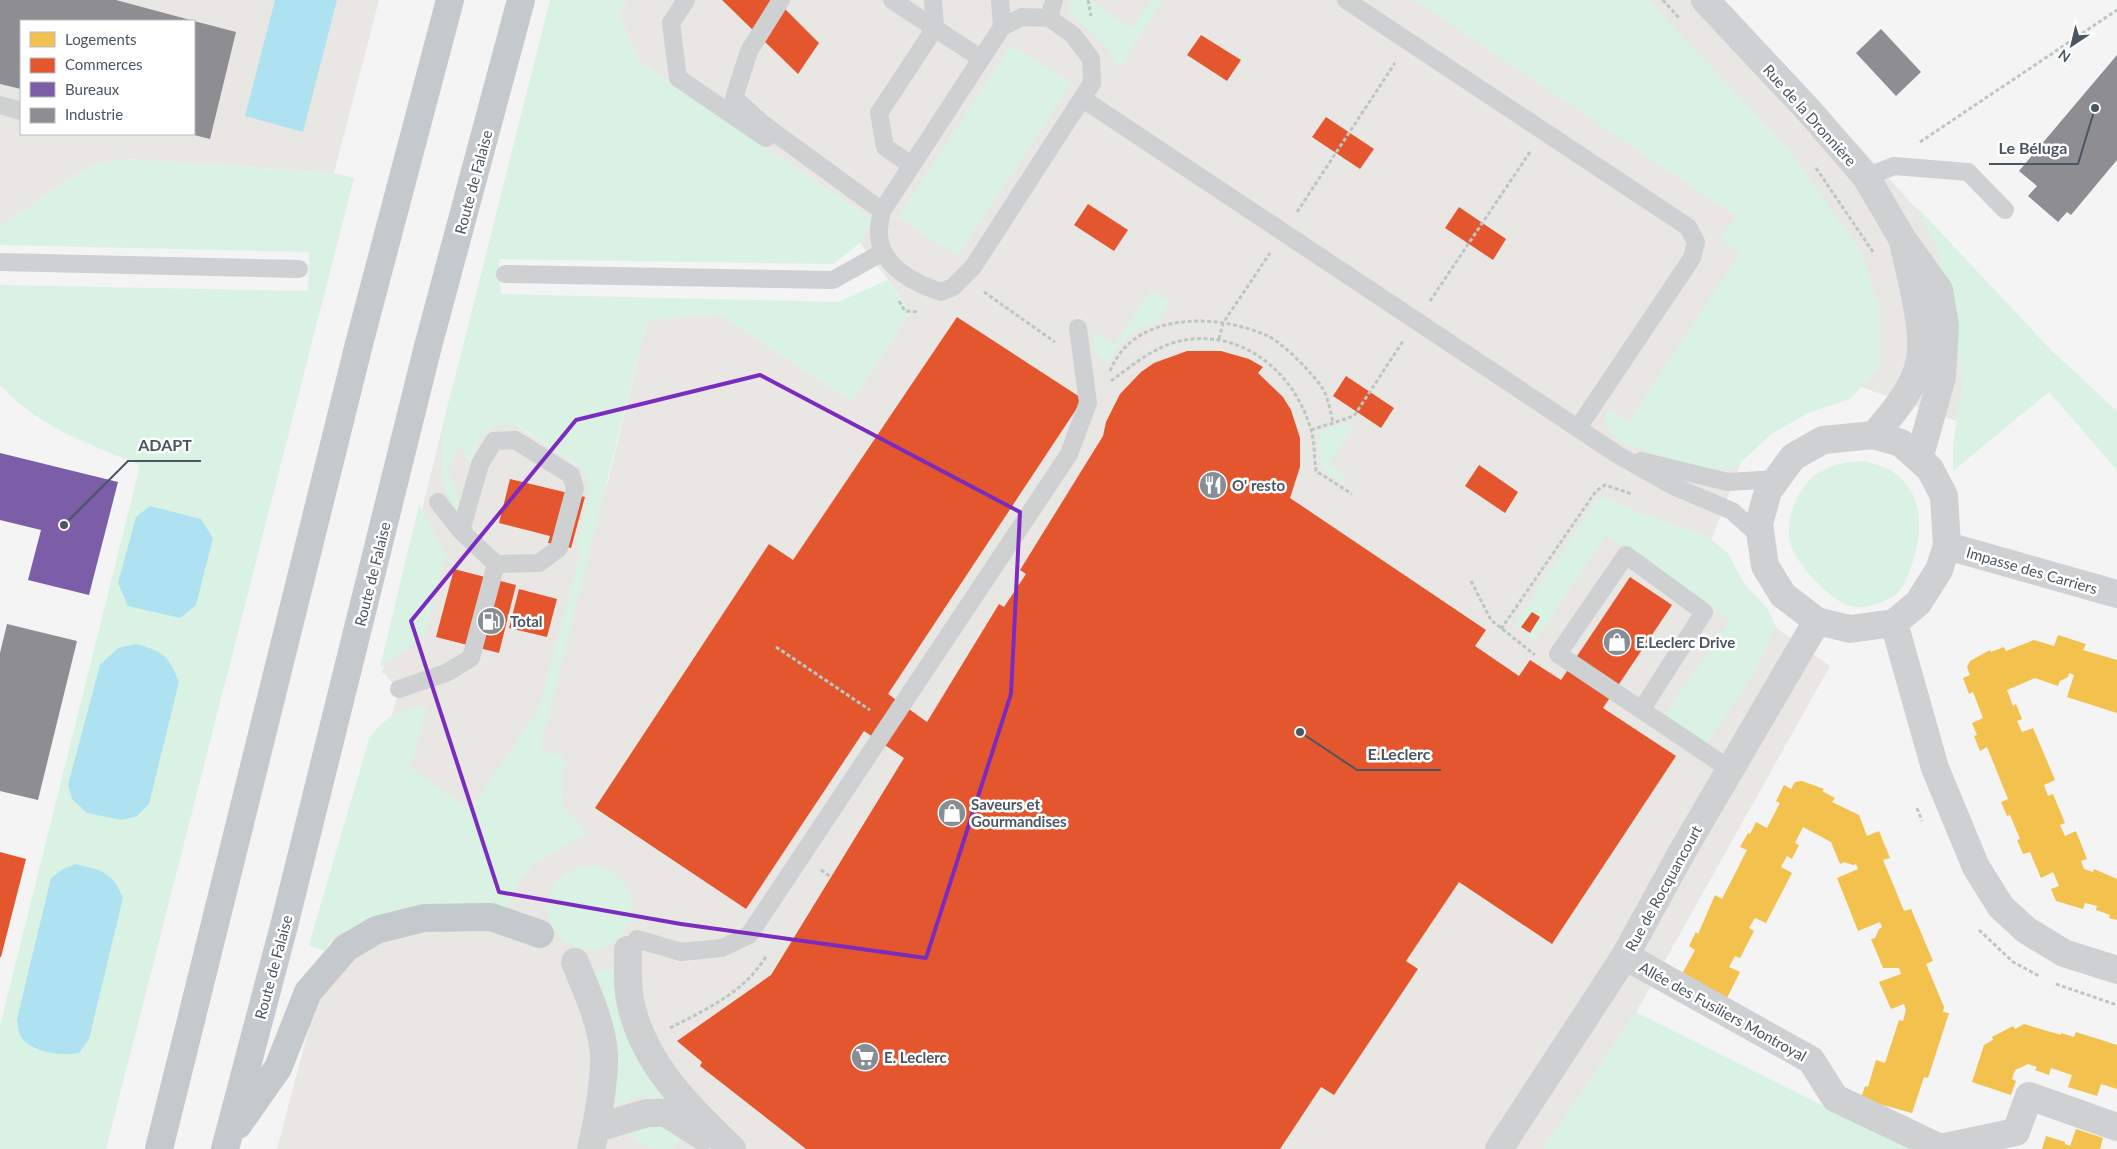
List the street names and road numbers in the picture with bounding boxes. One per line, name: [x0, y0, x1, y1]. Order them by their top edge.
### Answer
street label: Rue de la Dronnière: [1760, 61, 1860, 170]
street label: Route de Falaise: [450, 128, 496, 236]
street label: Route de Falaise: [350, 520, 394, 628]
street label: Impasse des Carriers: [1964, 543, 2100, 597]
street label: Rue de Rocquancourt: [1621, 821, 1705, 954]
street label: Route de Falaise: [250, 913, 296, 1021]
street label: Allée des Fusiliers Montroyal: [1636, 957, 1810, 1065]

